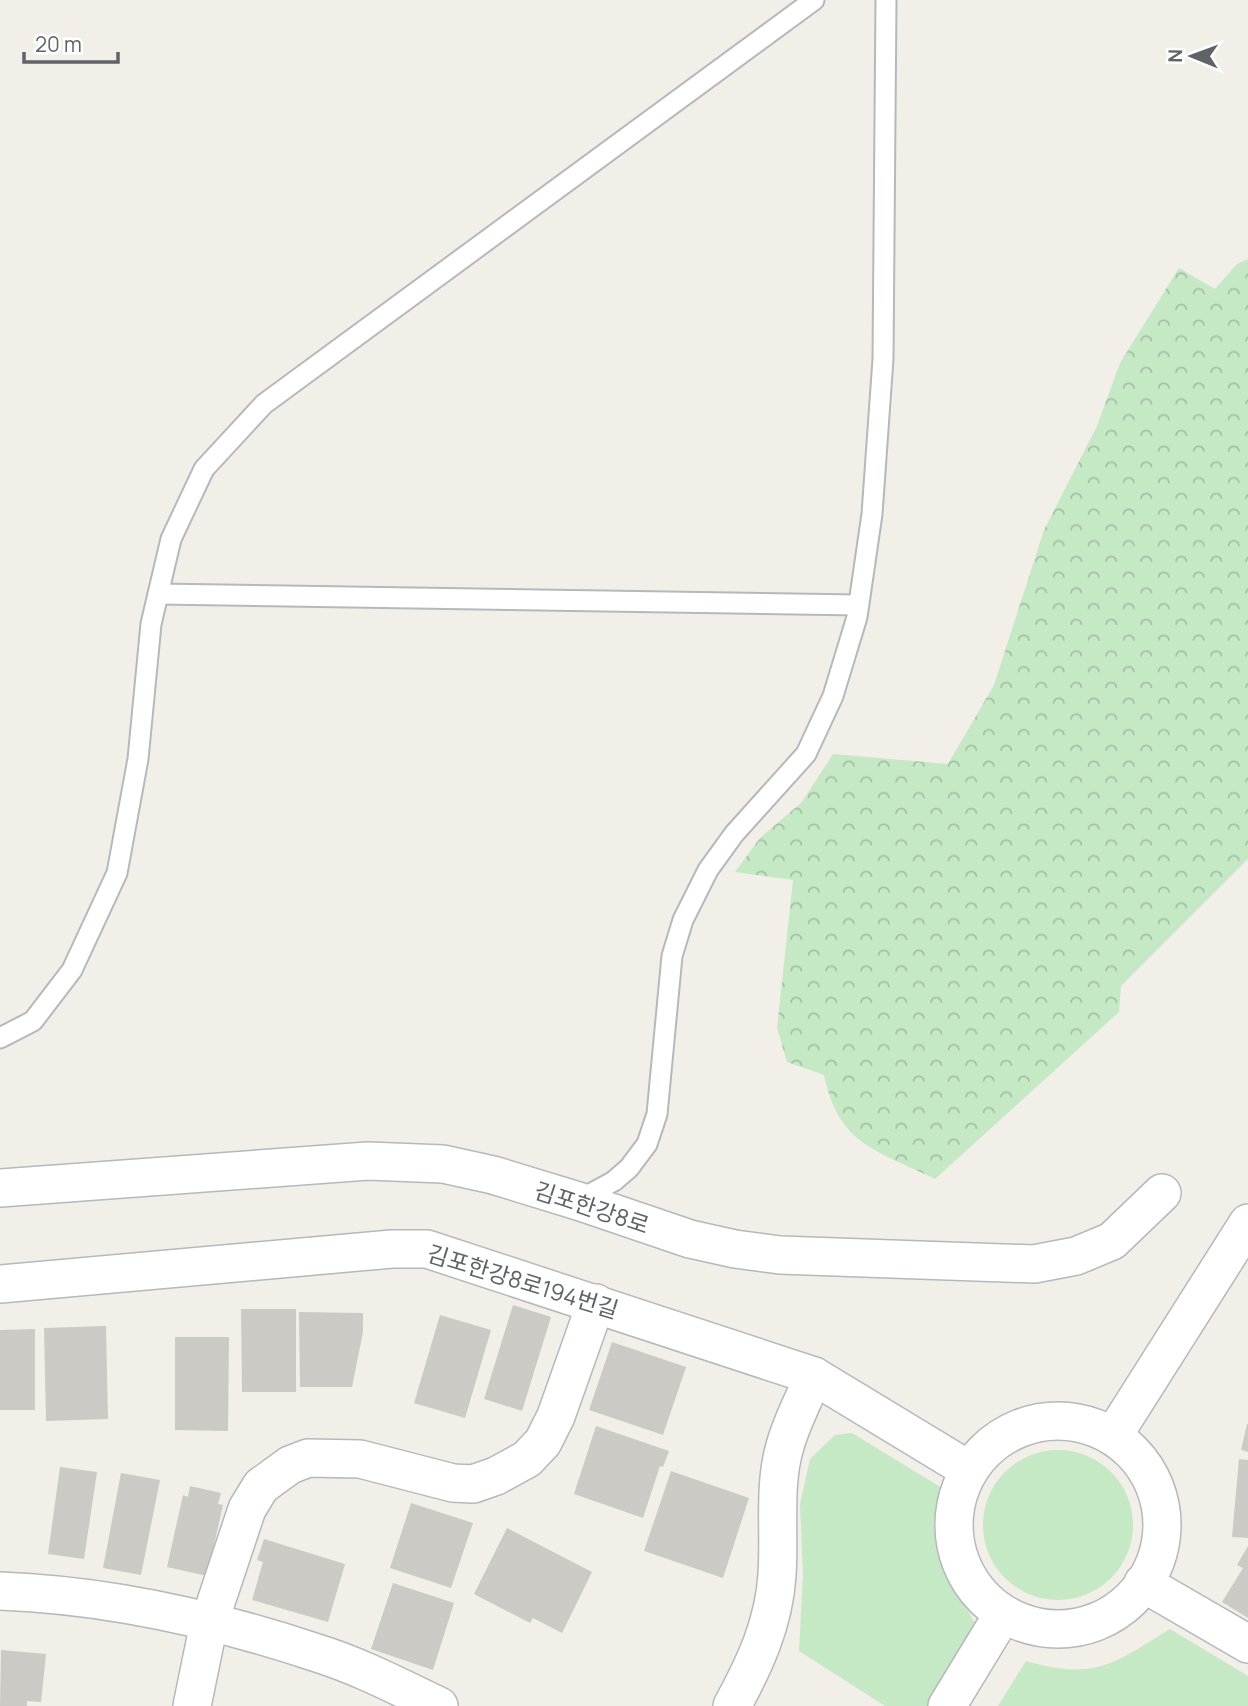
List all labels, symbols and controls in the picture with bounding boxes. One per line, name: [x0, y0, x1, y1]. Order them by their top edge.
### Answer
scale bar: [24, 21, 119, 65]
north arrow: [1157, 21, 1227, 91]
text: 20 m: [35, 30, 82, 58]
text: N: [1162, 49, 1188, 63]
street label: 김포한강8로: [530, 1173, 654, 1241]
street label: 김포한강8로194번길: [424, 1237, 622, 1325]

